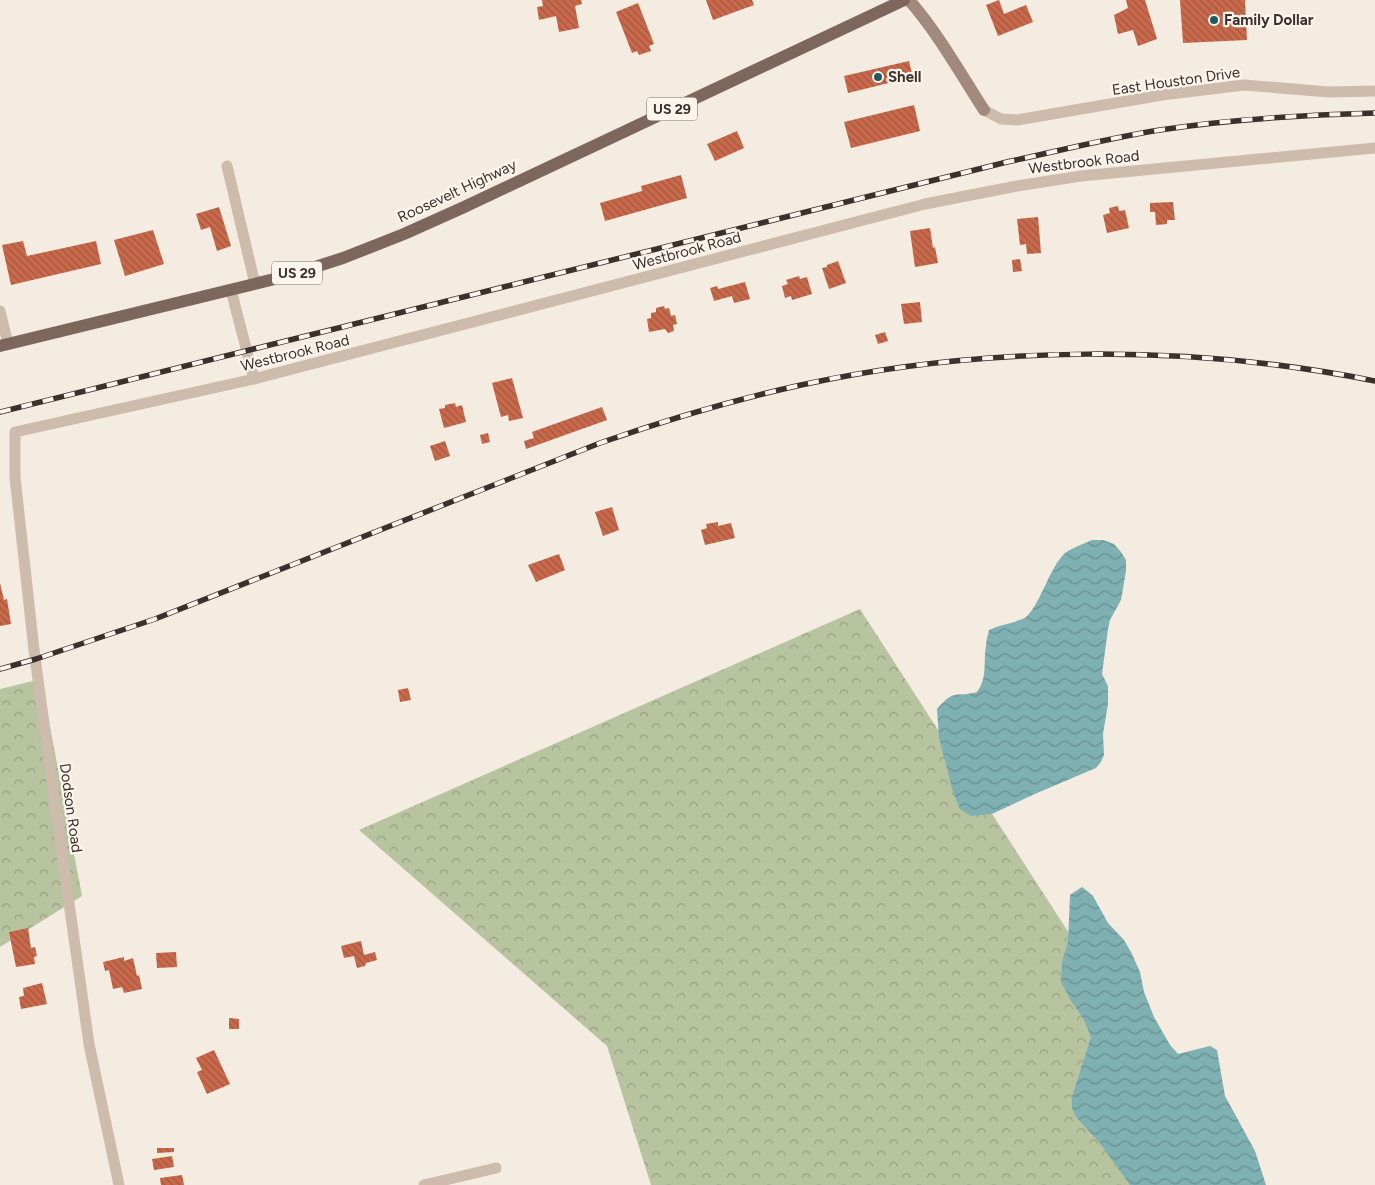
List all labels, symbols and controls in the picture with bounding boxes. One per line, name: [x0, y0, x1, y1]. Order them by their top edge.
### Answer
place label: Family Dollar: [1224, 11, 1314, 29]
marker: Family Dollar: [1208, 14, 1220, 26]
street label: East Houston Drive: [1111, 63, 1241, 99]
place label: Shell: [888, 68, 921, 86]
marker: Shell: [872, 71, 884, 83]
road number: US 29: [647, 98, 697, 120]
street label: Westbrook Road: [1028, 146, 1140, 178]
street label: Roosevelt Highway: [395, 156, 519, 226]
street label: Westbrook Road: [631, 228, 743, 274]
road number: US 29: [272, 262, 322, 284]
street label: Westbrook Road: [239, 331, 351, 375]
street label: Dodson Road: [56, 762, 86, 854]

